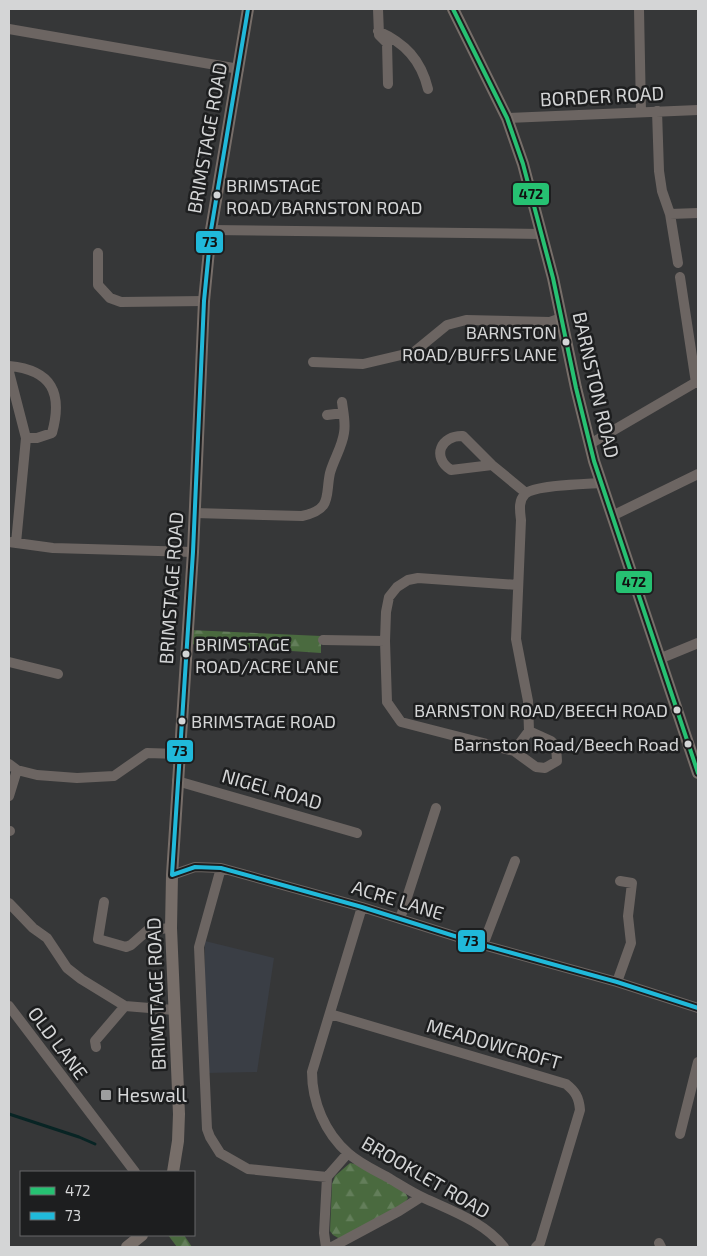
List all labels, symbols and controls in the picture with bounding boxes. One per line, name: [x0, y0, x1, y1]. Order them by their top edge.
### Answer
street label: BRIMSTAGE ROAD: [182, 61, 231, 215]
street label: BORDER ROAD: [539, 81, 665, 110]
place label: BRIMSTAGE ROAD/BARNSTON ROAD: [226, 174, 422, 218]
line badge: 472: [512, 182, 550, 206]
text: 472: [519, 185, 543, 202]
marker: BRIMSTAGE ROAD/BARNSTON ROAD: [212, 190, 222, 200]
line badge: 73: [195, 230, 224, 254]
text: 73: [202, 233, 218, 250]
street label: BARNSTON ROAD: [568, 310, 624, 460]
place label: BARNSTON ROAD/BUFFS LANE: [402, 321, 557, 365]
marker: BARNSTON ROAD/BUFFS LANE: [561, 337, 571, 347]
street label: BRIMSTAGE ROAD: [154, 511, 187, 665]
line badge: 472: [615, 570, 653, 594]
text: 472: [622, 573, 646, 590]
place label: BRIMSTAGE ROAD/ACRE LANE: [195, 633, 339, 677]
marker: BRIMSTAGE ROAD/ACRE LANE: [181, 649, 191, 659]
place label: BARNSTON ROAD/BEECH ROAD: [414, 699, 668, 721]
marker: BARNSTON ROAD/BEECH ROAD: [672, 705, 682, 715]
place label: BRIMSTAGE ROAD: [191, 710, 336, 732]
marker: BRIMSTAGE ROAD: [177, 716, 187, 726]
place label: Barnston Road/Beech Road: [454, 733, 679, 755]
line badge: 73: [166, 739, 194, 763]
marker: Barnston Road/Beech Road: [683, 739, 693, 749]
text: 73: [172, 742, 188, 759]
street label: NIGEL ROAD: [219, 763, 325, 814]
street label: ACRE LANE: [349, 875, 447, 924]
street label: BRIMSTAGE ROAD: [141, 917, 170, 1071]
line badge: 73: [457, 929, 486, 953]
text: 73: [463, 932, 479, 949]
street label: OLD LANE: [24, 1002, 93, 1084]
street label: MEADOWCROFT: [424, 1013, 564, 1074]
place label: Heswall: [117, 1083, 187, 1106]
marker: Heswall: [99, 1088, 113, 1102]
street label: BROOKLET ROAD: [358, 1131, 494, 1223]
legend: [20, 1171, 195, 1236]
text: 472: [65, 1181, 90, 1199]
text: 73: [65, 1206, 81, 1224]

